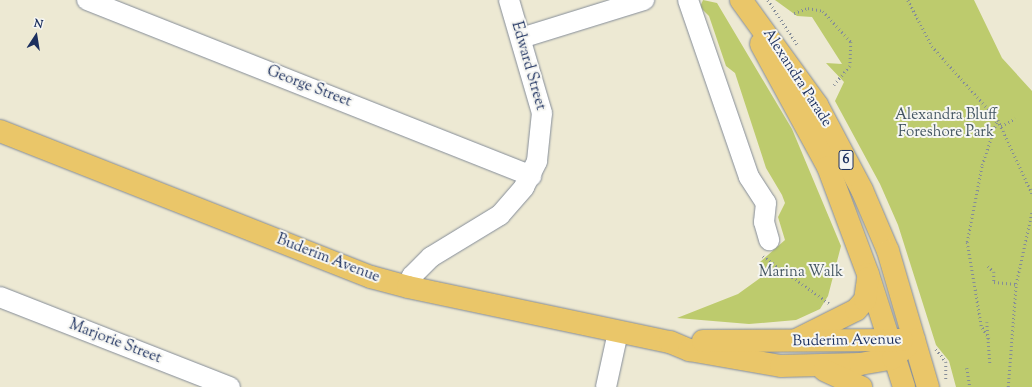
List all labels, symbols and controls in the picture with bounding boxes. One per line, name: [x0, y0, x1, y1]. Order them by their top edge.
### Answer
north arrow: [16, 16, 56, 56]
text: N: [33, 16, 44, 33]
street label: Edward Street: [507, 20, 549, 112]
street label: Alexandra Parade: [759, 25, 835, 131]
street label: George Street: [264, 63, 354, 111]
park label: Alexandra Bluff Foreshore Park: [895, 106, 997, 141]
road number: 6: [838, 148, 854, 172]
street label: Buderim Avenue: [274, 231, 382, 287]
park label: Marina Walk: [759, 264, 843, 282]
street label: Marjorie Street: [66, 316, 164, 368]
street label: Buderim Avenue: [792, 331, 902, 351]

